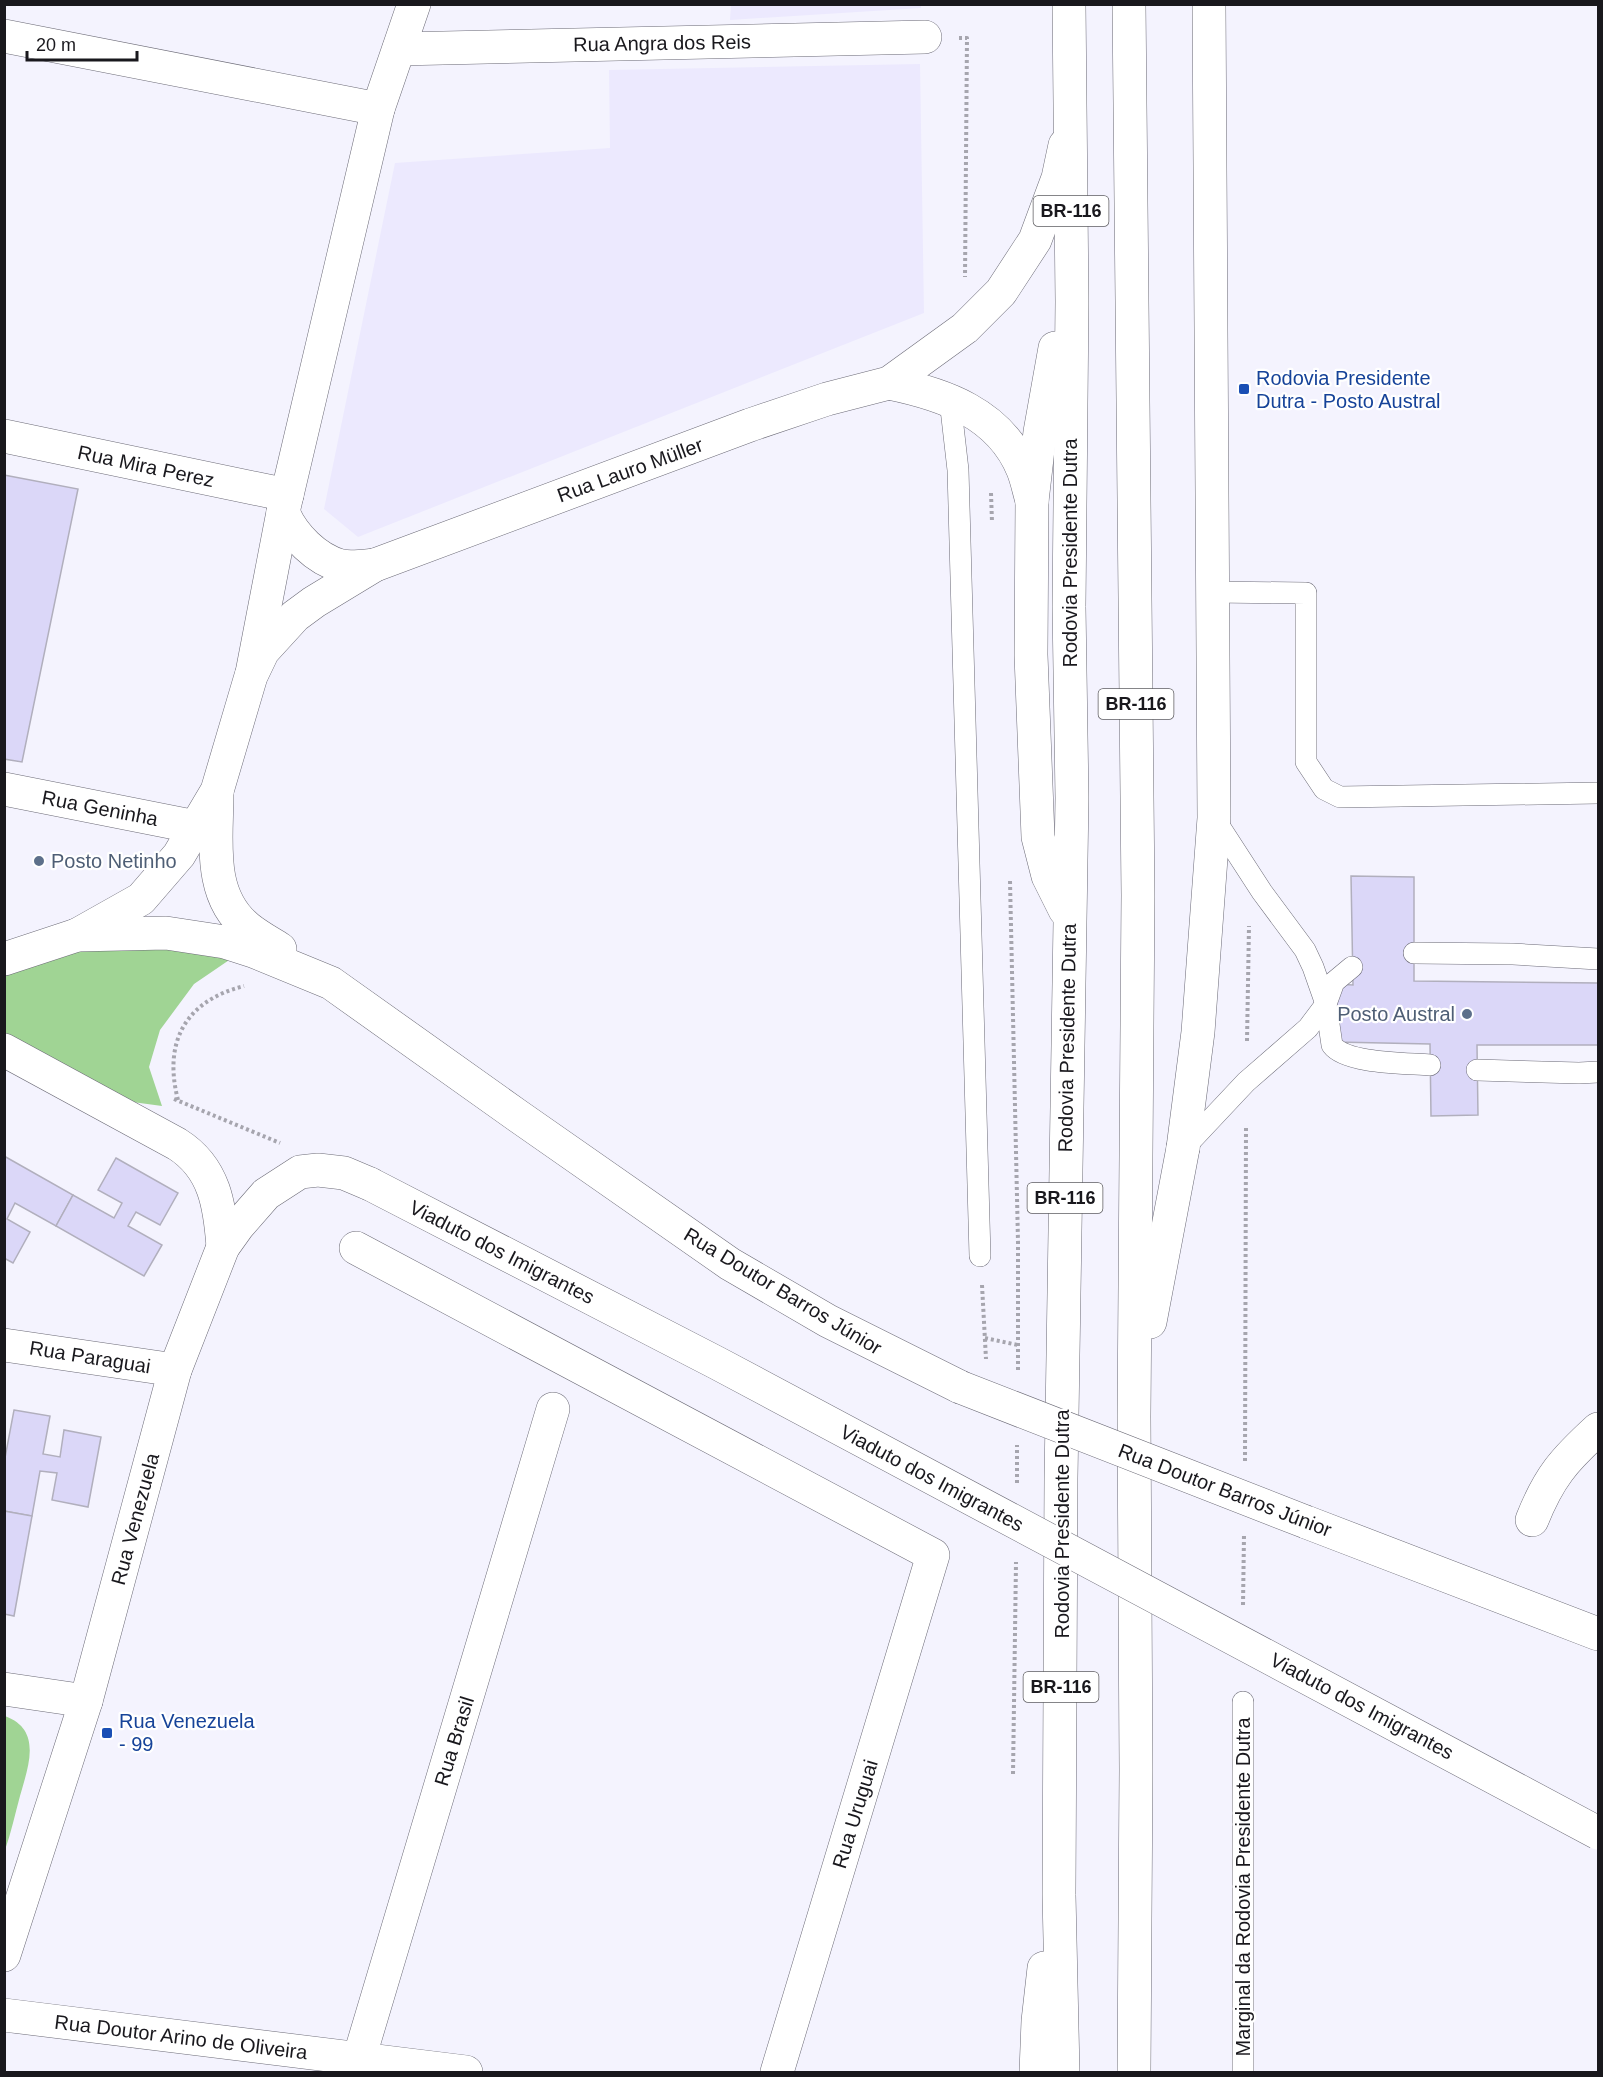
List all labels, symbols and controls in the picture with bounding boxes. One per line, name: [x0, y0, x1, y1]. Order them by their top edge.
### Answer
scale bar: [27, 24, 136, 62]
street label: Rua Angra dos Reis: [573, 30, 751, 56]
text: 20 m: [36, 35, 76, 55]
road number: BR-116: [1034, 196, 1108, 226]
place label: Rodovia Presidente Dutra - Posto Austral: [1256, 367, 1441, 412]
marker: Rodovia Presidente Dutra - Posto Austral: [1237, 382, 1251, 396]
street label: Rua Lauro Müller: [554, 433, 706, 507]
street label: Rodovia Presidente Dutra: [1059, 438, 1081, 668]
street label: Rua Mira Perez: [76, 441, 216, 491]
road number: BR-116: [1098, 689, 1174, 719]
street label: Rua Geninha: [40, 786, 161, 830]
place label: Posto Netinho: [51, 850, 177, 872]
marker: Posto Netinho: [32, 854, 46, 868]
street label: Rodovia Presidente Dutra: [1054, 922, 1080, 1153]
place label: Posto Austral: [1337, 1003, 1455, 1025]
marker: Posto Austral: [1460, 1007, 1474, 1021]
road number: BR-116: [1028, 1183, 1102, 1213]
street label: Viaduto dos Imigrantes: [406, 1196, 598, 1308]
street label: Rua Doutor Barros Júnior: [680, 1223, 886, 1359]
street label: Rua Paraguai: [28, 1337, 152, 1377]
street label: Rodovia Presidente Dutra: [1051, 1409, 1073, 1639]
street label: Viaduto dos Imigrantes: [837, 1420, 1027, 1536]
street label: Rua Doutor Barros Júnior: [1115, 1439, 1335, 1541]
street label: Rua Venezuela: [107, 1450, 163, 1587]
street label: Viaduto dos Imigrantes: [1267, 1648, 1457, 1764]
road number: BR-116: [1024, 1672, 1098, 1702]
street label: Rua Brasil: [430, 1694, 478, 1788]
place label: Rua Venezuela - 99: [119, 1710, 256, 1755]
street label: Marginal da Rodovia Presidente Dutra: [1232, 1717, 1254, 2057]
marker: Rua Venezuela - 99: [100, 1726, 114, 1740]
street label: Rua Uruguai: [828, 1757, 882, 1871]
street label: Rua Doutor Arino de Oliveira: [53, 2011, 310, 2064]

